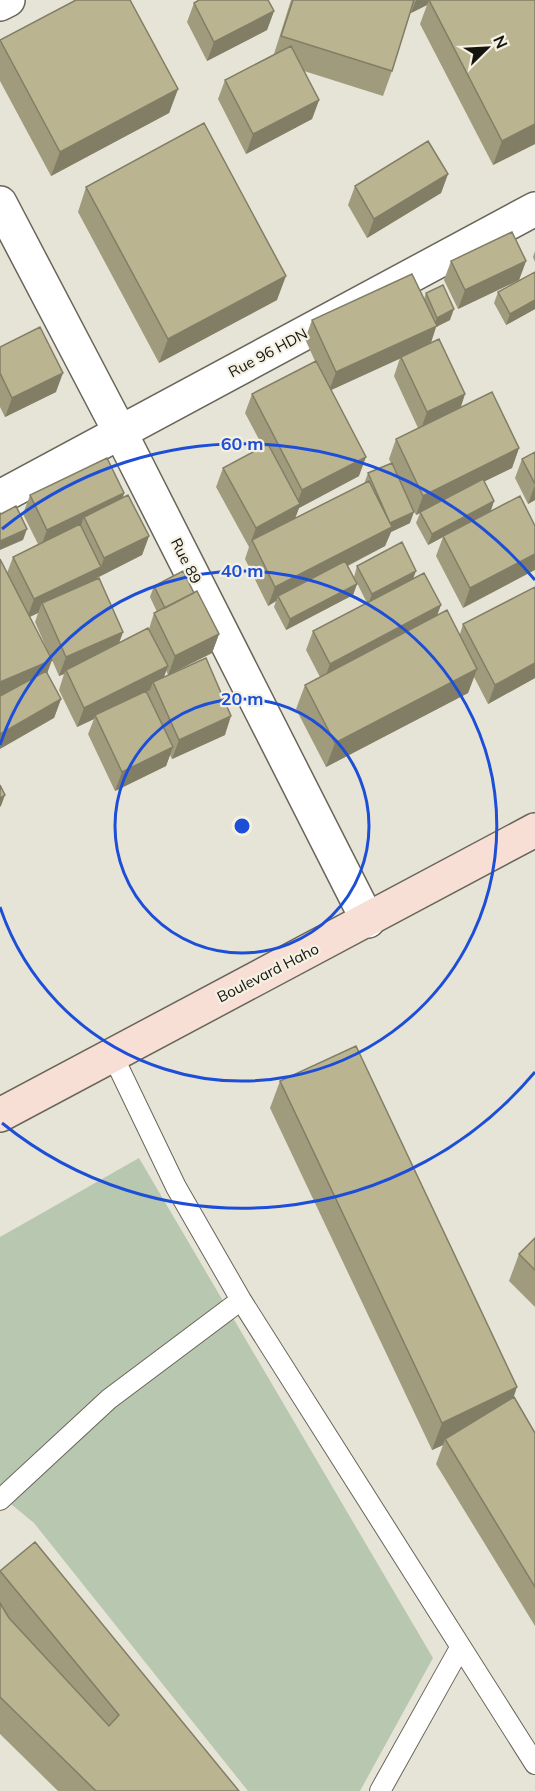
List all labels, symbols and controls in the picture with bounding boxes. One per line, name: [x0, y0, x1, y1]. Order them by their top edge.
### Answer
north arrow: [457, 18, 517, 78]
text: N: [489, 32, 512, 51]
street label: Rue 96 HDN: [225, 324, 311, 381]
text: 60 m: [221, 432, 263, 455]
street label: Rue 89: [167, 535, 206, 587]
text: 40 m: [221, 559, 263, 582]
text: 20 m: [221, 687, 263, 710]
centre of rings: [232, 816, 252, 836]
street label: Boulevard Haho: [214, 939, 322, 1006]

